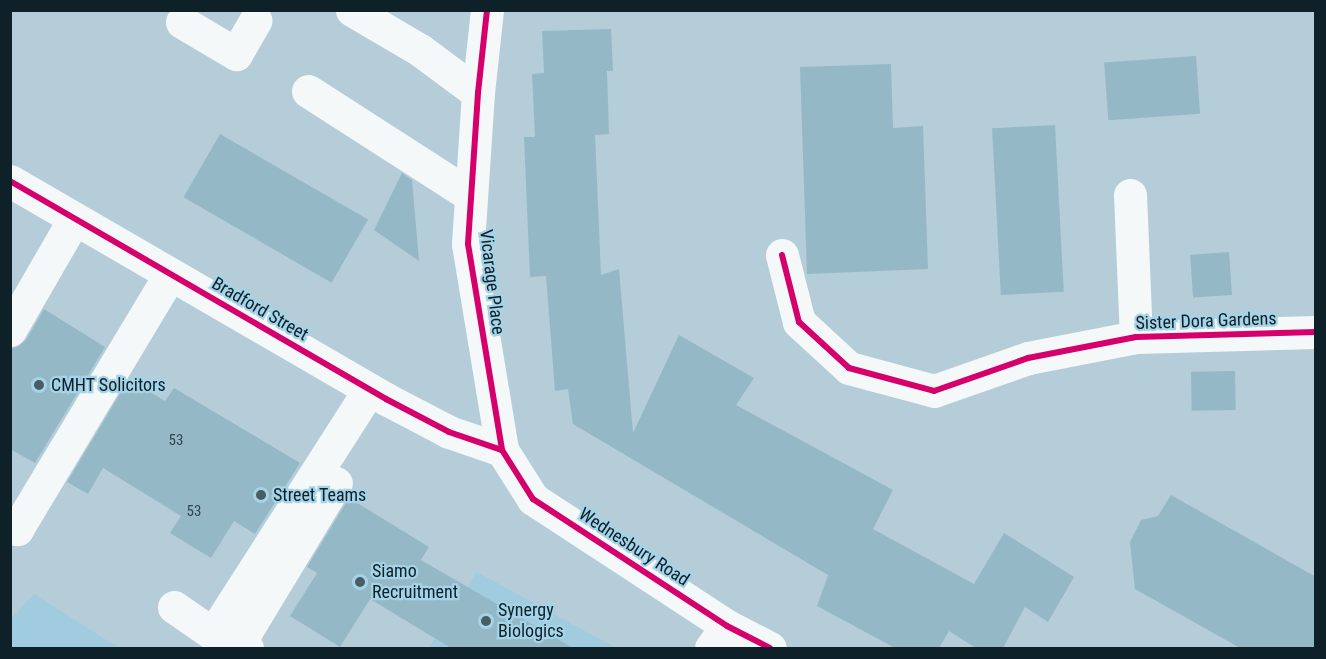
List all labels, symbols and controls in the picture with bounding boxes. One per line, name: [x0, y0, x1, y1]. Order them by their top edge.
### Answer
street label: Vicarage Place: [475, 228, 509, 336]
street label: Bradford Street: [208, 273, 312, 345]
street label: Sister Dora Gardens: [1135, 308, 1277, 334]
place label: CMHT Solicitors: [51, 374, 166, 396]
marker: CMHT Solicitors: [32, 378, 46, 392]
house number: 53: [169, 432, 183, 450]
place label: Street Teams: [273, 484, 367, 506]
marker: Street Teams: [254, 488, 268, 502]
house number: 53: [187, 503, 201, 521]
street label: Wednesbury Road: [575, 503, 693, 591]
place label: Siamo Recruitment: [372, 561, 458, 604]
marker: Siamo Recruitment: [353, 575, 367, 589]
place label: Synergy Biologics: [498, 600, 564, 642]
marker: Synergy Biologics: [479, 614, 493, 628]

